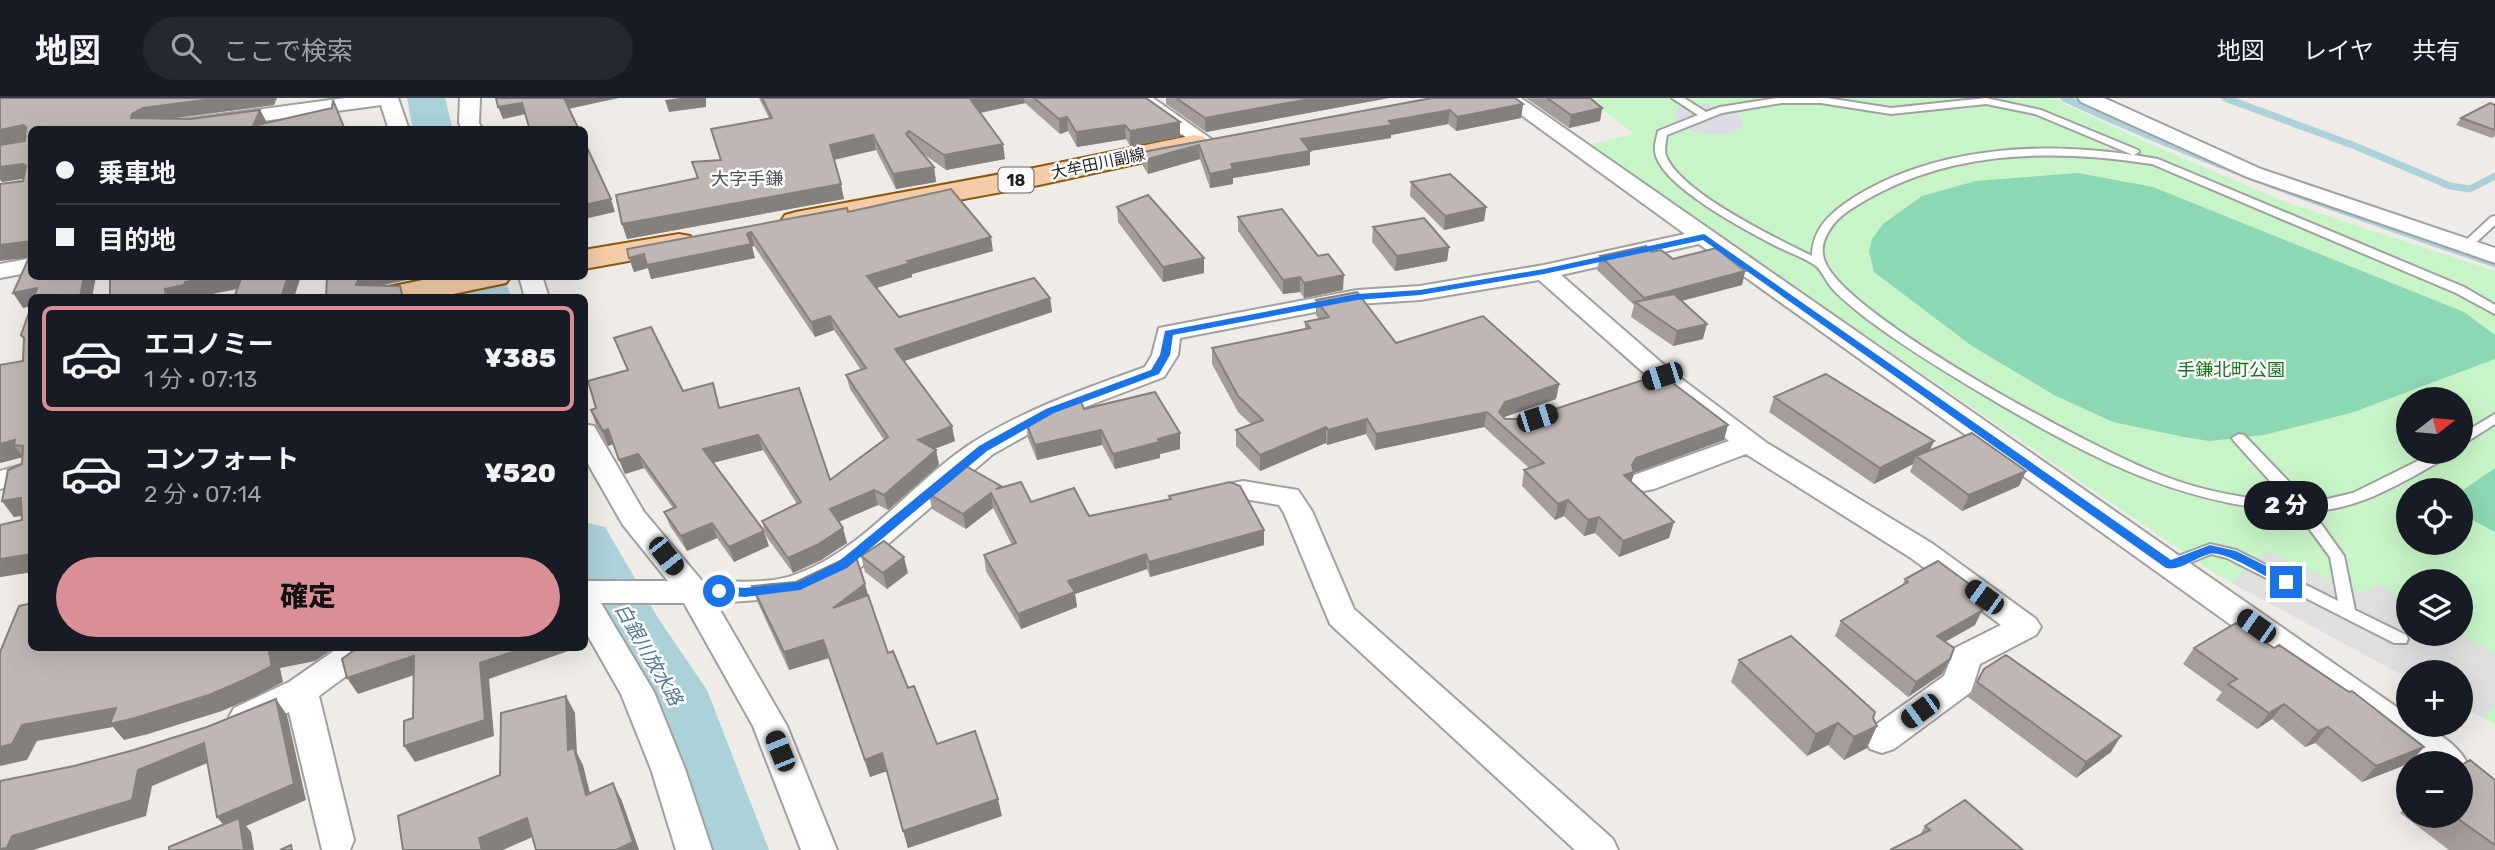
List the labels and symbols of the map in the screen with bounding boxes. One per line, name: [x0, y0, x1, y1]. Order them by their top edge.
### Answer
street label: 大牟田川副線: [1049, 144, 1147, 183]
road number: 18: [998, 167, 1034, 192]
district label: 大字手鎌: [711, 168, 783, 190]
park label: 手鎌北町公園: [2177, 359, 2285, 381]
car: [1639, 360, 1686, 392]
north arrow: [2396, 387, 2473, 464]
car: [1514, 402, 1561, 434]
callout: 2 分: [2244, 480, 2328, 530]
car: [645, 533, 688, 579]
route end: [2270, 566, 2302, 598]
route start: [703, 575, 735, 607]
car: [1961, 576, 2008, 618]
water label: 白銀川放水路: [610, 599, 688, 711]
car: [2233, 605, 2280, 647]
car: [1897, 690, 1944, 732]
car: [763, 728, 798, 774]

